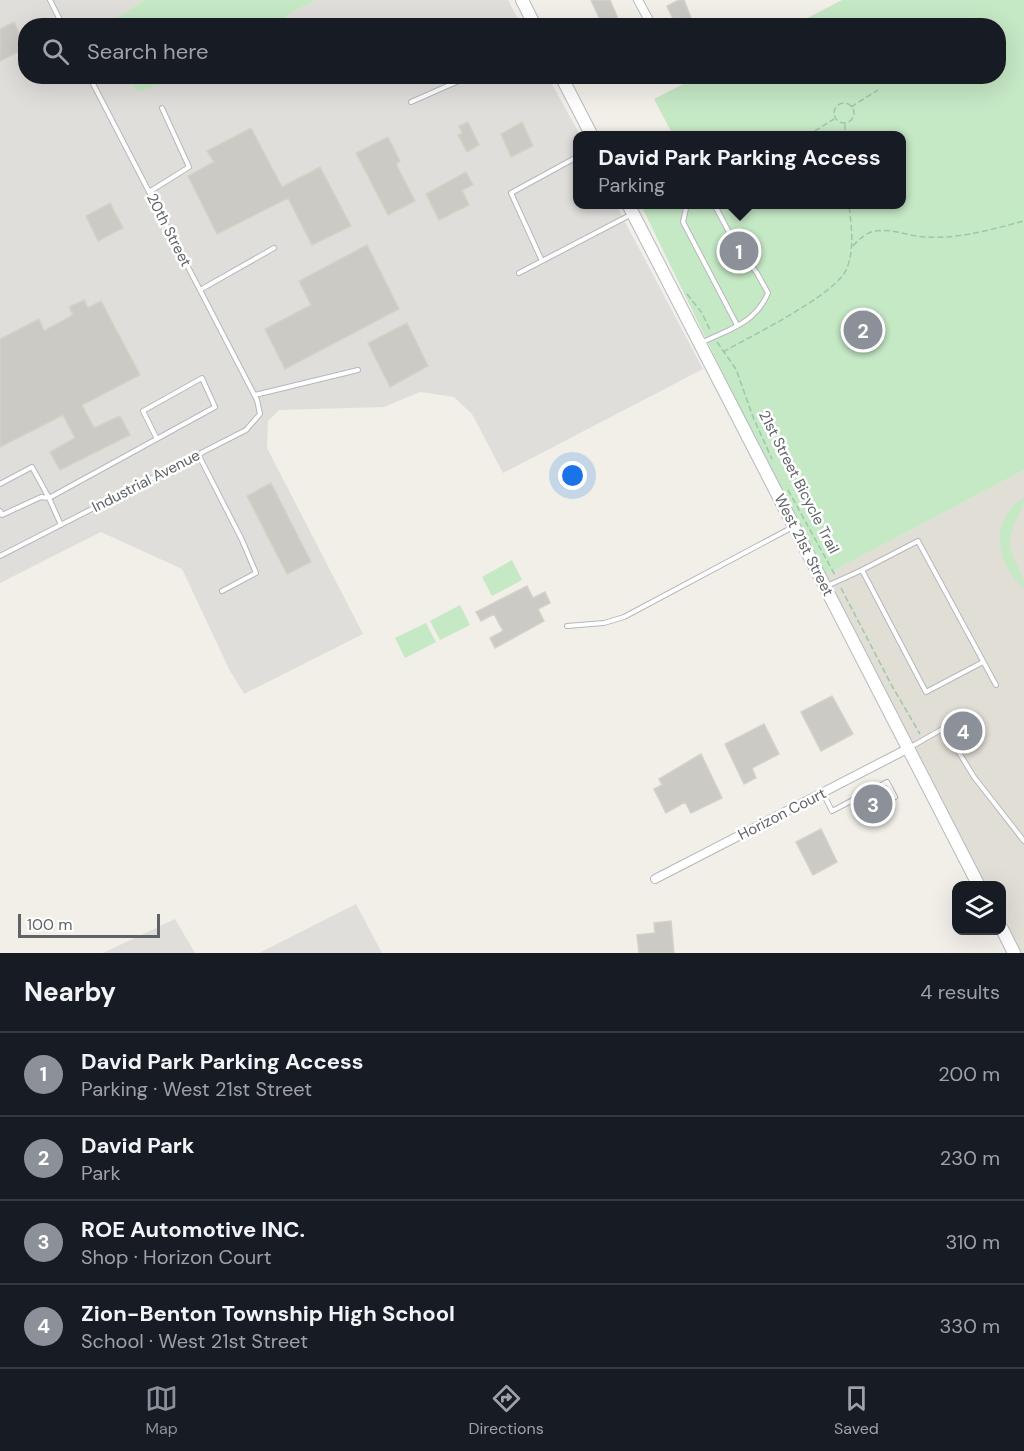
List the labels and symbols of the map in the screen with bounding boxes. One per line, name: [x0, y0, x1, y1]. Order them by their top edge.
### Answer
street label: 20th Street: [142, 190, 196, 270]
pin: 1: [720, 228, 758, 274]
pin: 2: [844, 308, 882, 352]
street label: 21st Street Bicycle Trail: [754, 407, 844, 557]
street label: Industrial Avenue: [89, 445, 203, 517]
your location: [558, 461, 587, 490]
street label: West 21st Street: [770, 490, 838, 600]
pin: 4: [944, 708, 982, 754]
pin: 3: [854, 782, 892, 826]
street label: Horizon Court: [735, 783, 830, 845]
scale bar: [18, 911, 160, 938]

